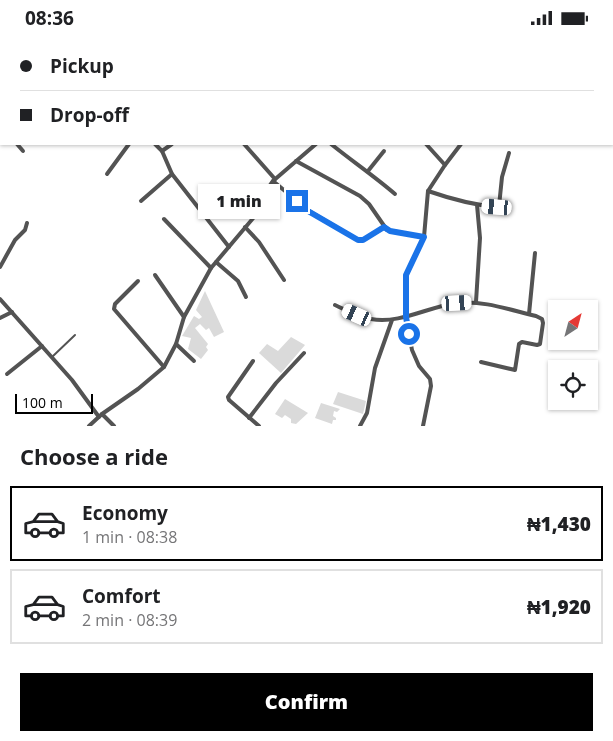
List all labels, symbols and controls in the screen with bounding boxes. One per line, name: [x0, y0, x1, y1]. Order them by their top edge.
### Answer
text: 08:36: [25, 5, 74, 31]
text: Pickup: [50, 53, 114, 79]
text: Drop-off: [50, 102, 129, 128]
callout: 1 min: [197, 183, 280, 219]
text: 1 min: [216, 190, 262, 212]
route end: [286, 190, 308, 212]
car: [481, 198, 512, 216]
car: [441, 295, 472, 311]
north arrow: [548, 300, 598, 350]
map controls: [548, 300, 598, 410]
car: [340, 302, 373, 328]
route start: [398, 323, 420, 345]
button: locate: [548, 360, 598, 410]
scale bar: [15, 391, 92, 414]
text: 100 m: [22, 393, 63, 412]
text: Choose a ride: [20, 441, 168, 471]
text: Economy: [82, 500, 168, 526]
icon: car: [22, 501, 67, 546]
text: ₦1,430: [527, 511, 591, 537]
text: 1 min · 08:38: [82, 526, 177, 548]
text: Comfort: [82, 583, 161, 609]
icon: car: [22, 584, 67, 629]
text: ₦1,920: [527, 594, 591, 620]
text: 2 min · 08:39: [82, 609, 177, 631]
button: Confirm: [20, 673, 593, 731]

